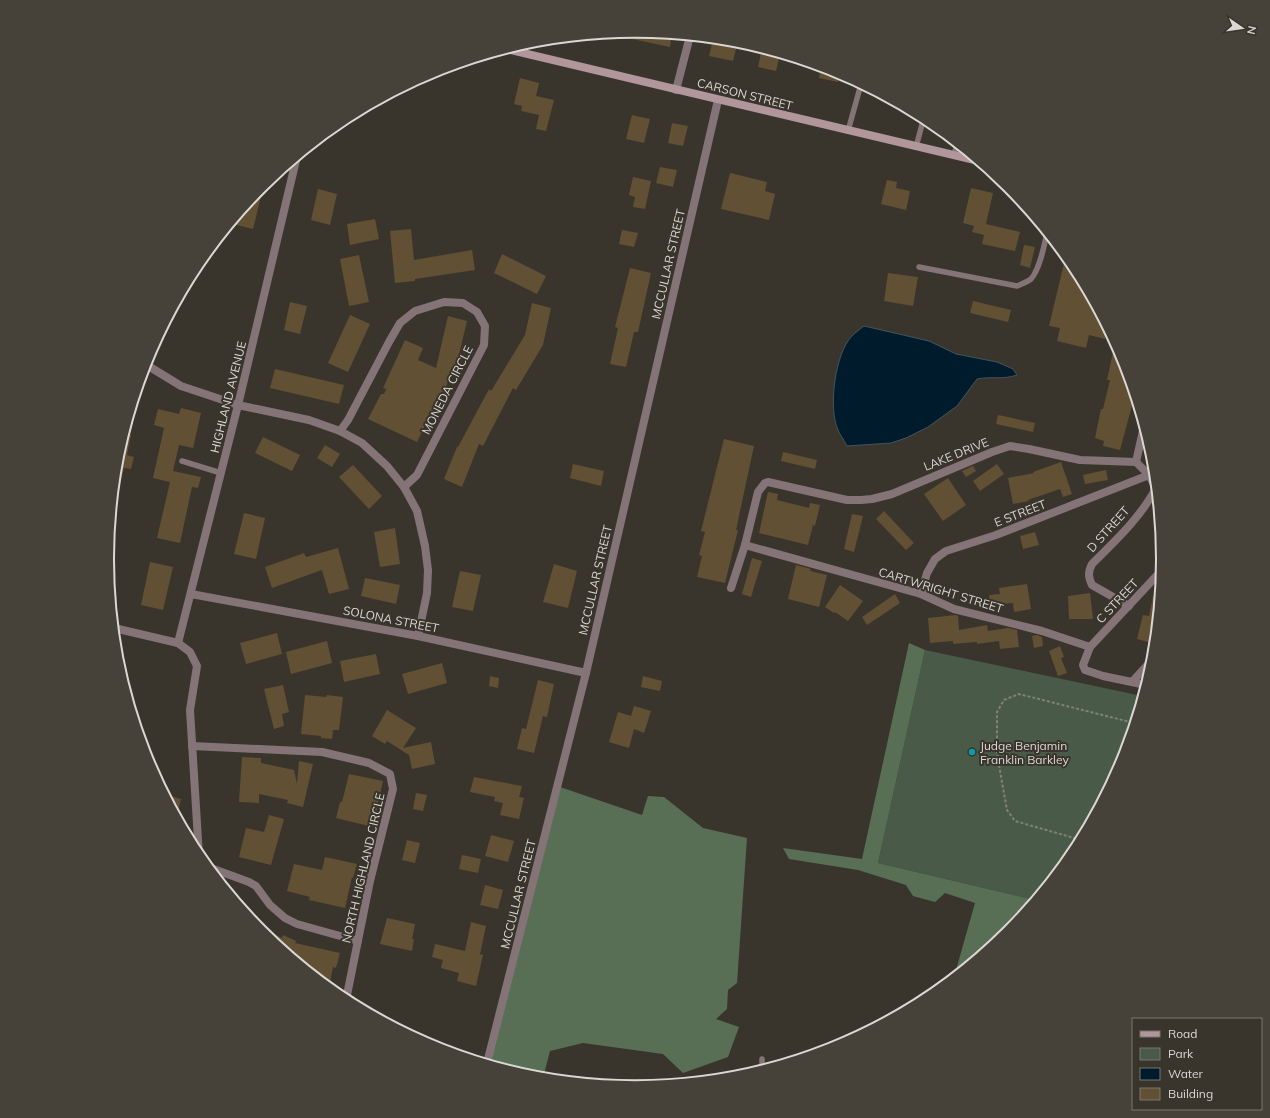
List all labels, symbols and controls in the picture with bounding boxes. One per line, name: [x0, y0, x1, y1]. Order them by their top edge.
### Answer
north arrow: [1222, 8, 1262, 48]
text: N: [1244, 25, 1259, 36]
street label: CARSON STREET: [696, 75, 795, 113]
street label: MCCULLAR STREET: [648, 207, 688, 320]
street label: HIGHLAND AVENUE: [207, 339, 249, 455]
street label: MONEDA CIRCLE: [418, 343, 476, 437]
street label: LAKE DRIVE: [921, 434, 991, 474]
street label: E STREET: [992, 496, 1049, 530]
street label: D STREET: [1084, 503, 1133, 555]
street label: MCCULLAR STREET: [575, 523, 615, 636]
street label: CARTWRIGHT STREET: [877, 564, 1006, 616]
street label: C STREET: [1093, 575, 1142, 626]
street label: SOLONA STREET: [342, 602, 441, 636]
place label: Judge Benjamin Franklin Barkley: [980, 738, 1069, 767]
marker: Judge Benjamin Franklin Barkley: [967, 747, 977, 757]
street label: NORTH HIGHLAND CIRCLE: [338, 791, 388, 945]
street label: MCCULLAR STREET: [497, 837, 539, 950]
legend: [1132, 1018, 1262, 1110]
text: Road: [1168, 1026, 1197, 1041]
text: Park: [1168, 1046, 1194, 1061]
text: Water: [1168, 1066, 1204, 1081]
text: Building: [1168, 1086, 1213, 1101]

